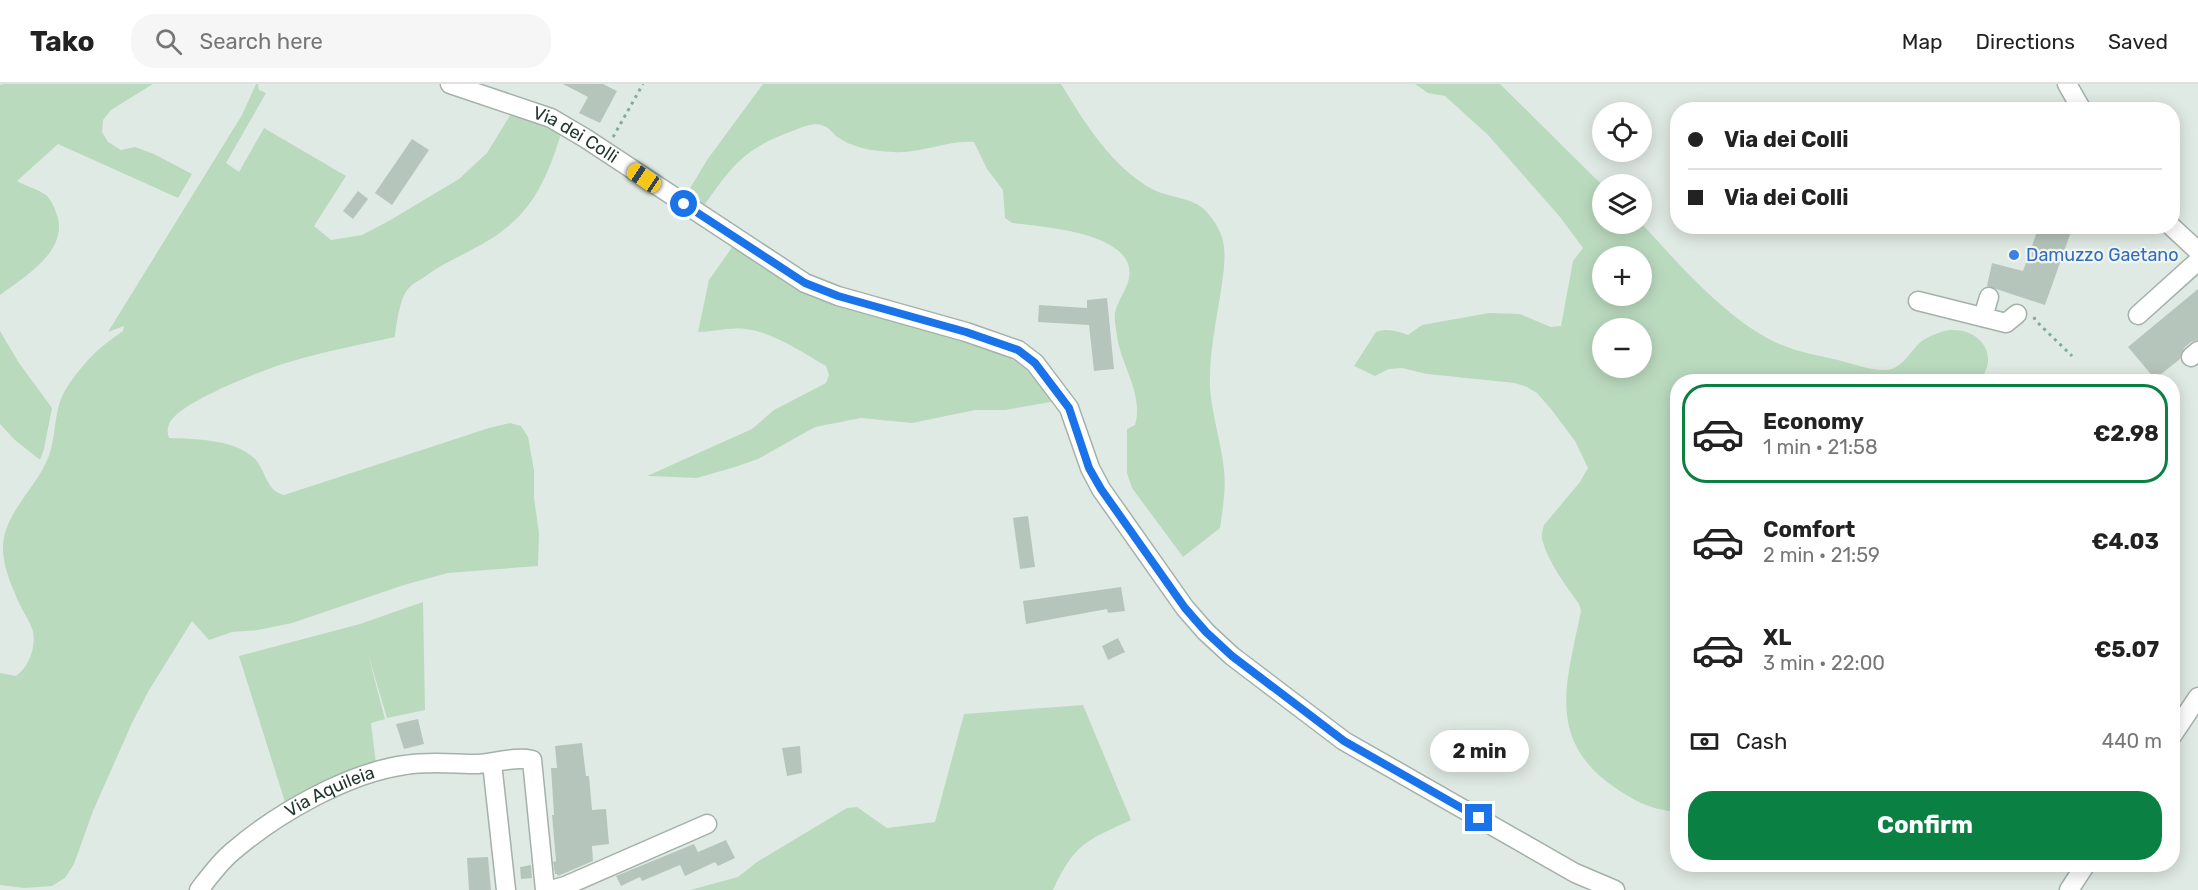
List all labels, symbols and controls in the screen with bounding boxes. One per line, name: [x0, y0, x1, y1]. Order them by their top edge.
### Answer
search box: [131, 14, 551, 68]
text: Tako: [30, 25, 95, 58]
icon: search: [152, 25, 185, 58]
text: Search here: [200, 28, 323, 55]
text: Map: [1902, 29, 1943, 54]
text: Directions: [1976, 29, 2075, 54]
text: Saved: [2108, 29, 2168, 54]
street label: Via dei Colli: [530, 102, 623, 168]
map controls: [1592, 102, 1652, 378]
button: locate: [1592, 102, 1652, 162]
text: Via dei Colli: [1724, 126, 1849, 153]
car: [624, 160, 664, 196]
button: layers: [1592, 174, 1652, 234]
text: Via dei Colli: [1724, 184, 1849, 211]
route start: [670, 190, 697, 217]
place label: Damuzzo Gaetano: [2026, 244, 2179, 266]
button: +: [1592, 246, 1652, 306]
marker: Damuzzo Gaetano: [2007, 248, 2021, 262]
button: −: [1592, 318, 1652, 378]
icon: car: [1691, 407, 1745, 461]
text: Economy: [1763, 408, 1864, 435]
text: €2.98: [2093, 420, 2159, 447]
text: 1 min · 21:58: [1763, 435, 1878, 459]
icon: car: [1691, 515, 1745, 569]
text: Comfort: [1763, 516, 1855, 543]
text: €4.03: [2091, 528, 2159, 555]
text: 2 min · 21:59: [1763, 543, 1880, 567]
icon: car: [1691, 623, 1745, 677]
text: XL: [1763, 624, 1791, 651]
text: €5.07: [2094, 636, 2159, 663]
text: 3 min · 22:00: [1763, 651, 1885, 675]
icon: cash: [1688, 725, 1721, 758]
text: Cash: [1736, 728, 1787, 755]
text: 440 m: [2102, 729, 2162, 753]
callout: 2 min: [1430, 731, 1528, 773]
text: 2 min: [1452, 739, 1507, 763]
street label: Via Aquileia: [281, 761, 377, 822]
button: Confirm: [1688, 791, 2162, 860]
route end: [1465, 804, 1492, 831]

